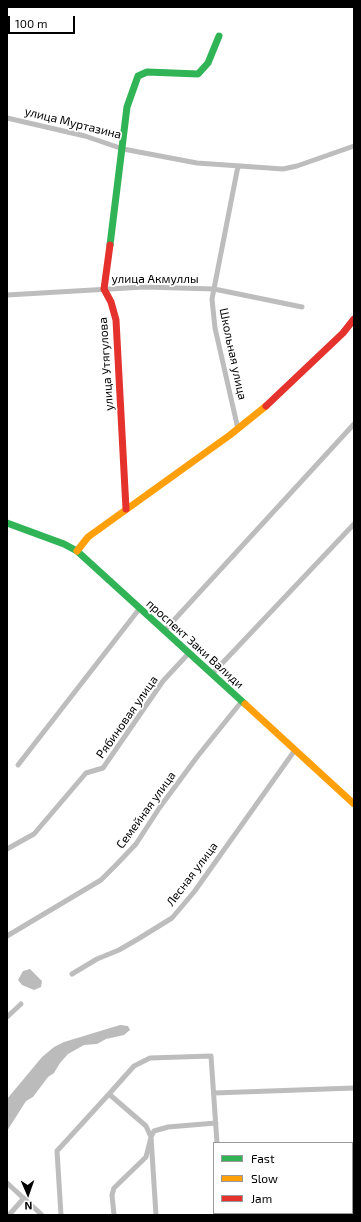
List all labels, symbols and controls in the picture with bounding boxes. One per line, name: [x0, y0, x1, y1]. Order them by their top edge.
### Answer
scale bar: [10, 8, 77, 34]
text: 100 m: [15, 16, 47, 30]
street label: улица Муртазина: [23, 104, 123, 142]
street label: улица Акмуллы: [111, 272, 199, 286]
street label: Школьная улица: [216, 307, 250, 401]
street label: улица Утягулова: [96, 317, 116, 411]
street label: проспект Заки Валиди: [143, 596, 247, 692]
street label: Рябиновая улица: [93, 673, 161, 761]
street label: Семейная улица: [113, 769, 179, 851]
street label: Лесная улица: [163, 839, 221, 909]
legend: [213, 1142, 353, 1214]
text: Fast: [251, 1151, 274, 1165]
text: Slow: [251, 1171, 278, 1185]
north arrow: [8, 1174, 48, 1214]
text: Jam: [251, 1191, 272, 1205]
text: N: [24, 1200, 33, 1213]

